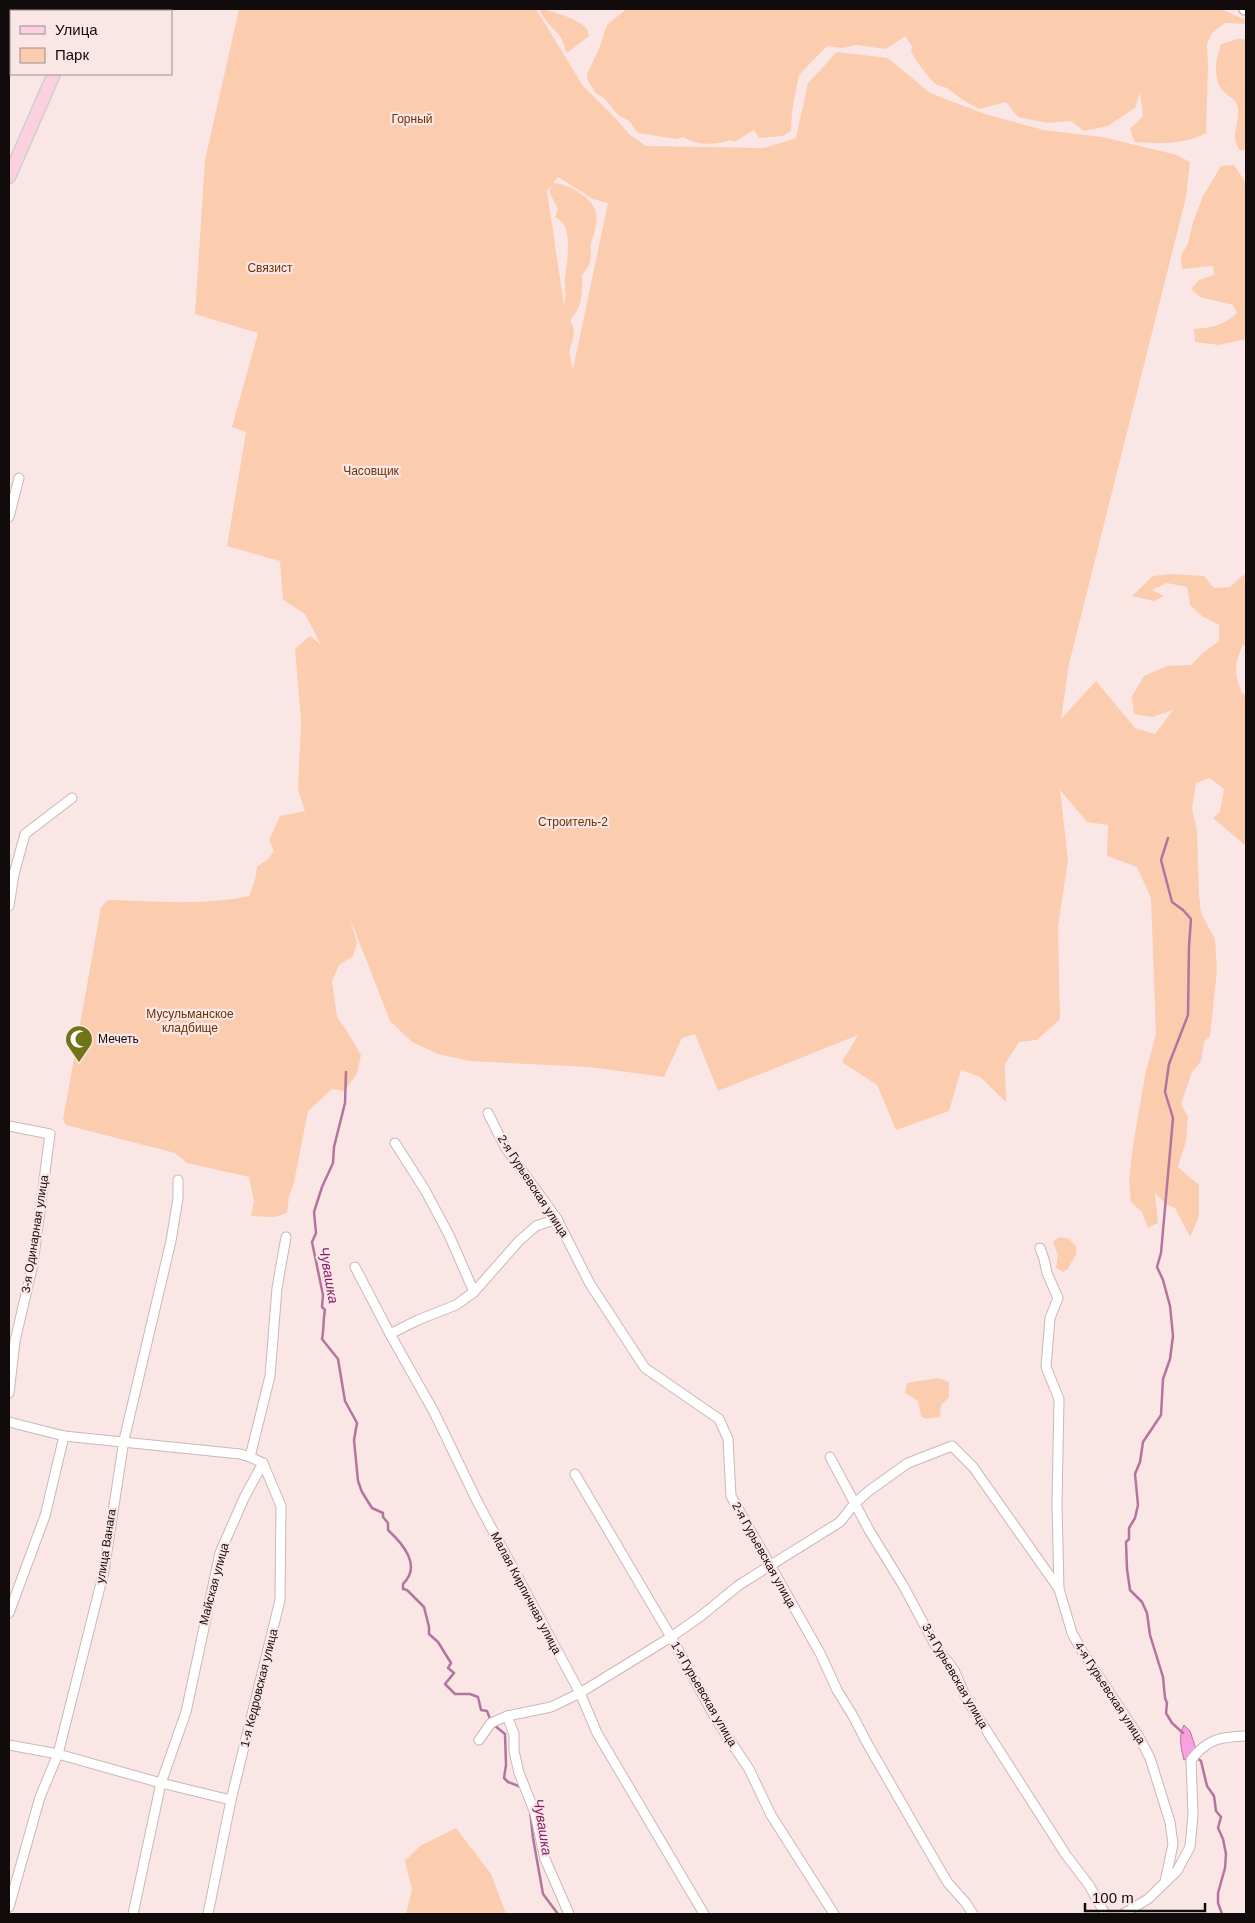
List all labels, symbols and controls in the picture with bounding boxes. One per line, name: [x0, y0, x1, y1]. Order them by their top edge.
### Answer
legend: [10, 10, 172, 75]
text: Улица: [55, 21, 98, 38]
text: Парк: [55, 46, 89, 63]
park label: Горный: [392, 112, 433, 126]
park label: Связист: [247, 261, 293, 275]
park label: Часовщик: [343, 464, 400, 478]
park label: Строитель-2: [538, 815, 608, 829]
park label: Мусульманское кладбище: [146, 1007, 234, 1035]
mosque icon: Мечеть: [64, 1024, 94, 1063]
place label: Мечеть: [98, 1032, 139, 1046]
street label: 2-я Гурьевская улица: [495, 1132, 571, 1240]
street label: 3-я Одинарная улица: [19, 1174, 51, 1294]
water label: Чувашка: [316, 1245, 342, 1305]
street label: 2-я Гурьевская улица: [729, 1500, 799, 1611]
street label: улица Ванага: [93, 1508, 119, 1584]
street label: Малая Кирпичная улица: [488, 1530, 564, 1657]
street label: Майская улица: [196, 1541, 232, 1627]
street label: 3-я Гурьевская улица: [919, 1621, 991, 1731]
street label: 1-я Кедровская улица: [238, 1627, 281, 1749]
street label: 1-я Гурьевская улица: [668, 1639, 740, 1749]
street label: 4-я Гурьевская улица: [1072, 1639, 1148, 1747]
water label: Чувашка: [531, 1797, 555, 1857]
scale bar: [1085, 1880, 1205, 1912]
text: 100 m: [1092, 1889, 1134, 1906]

